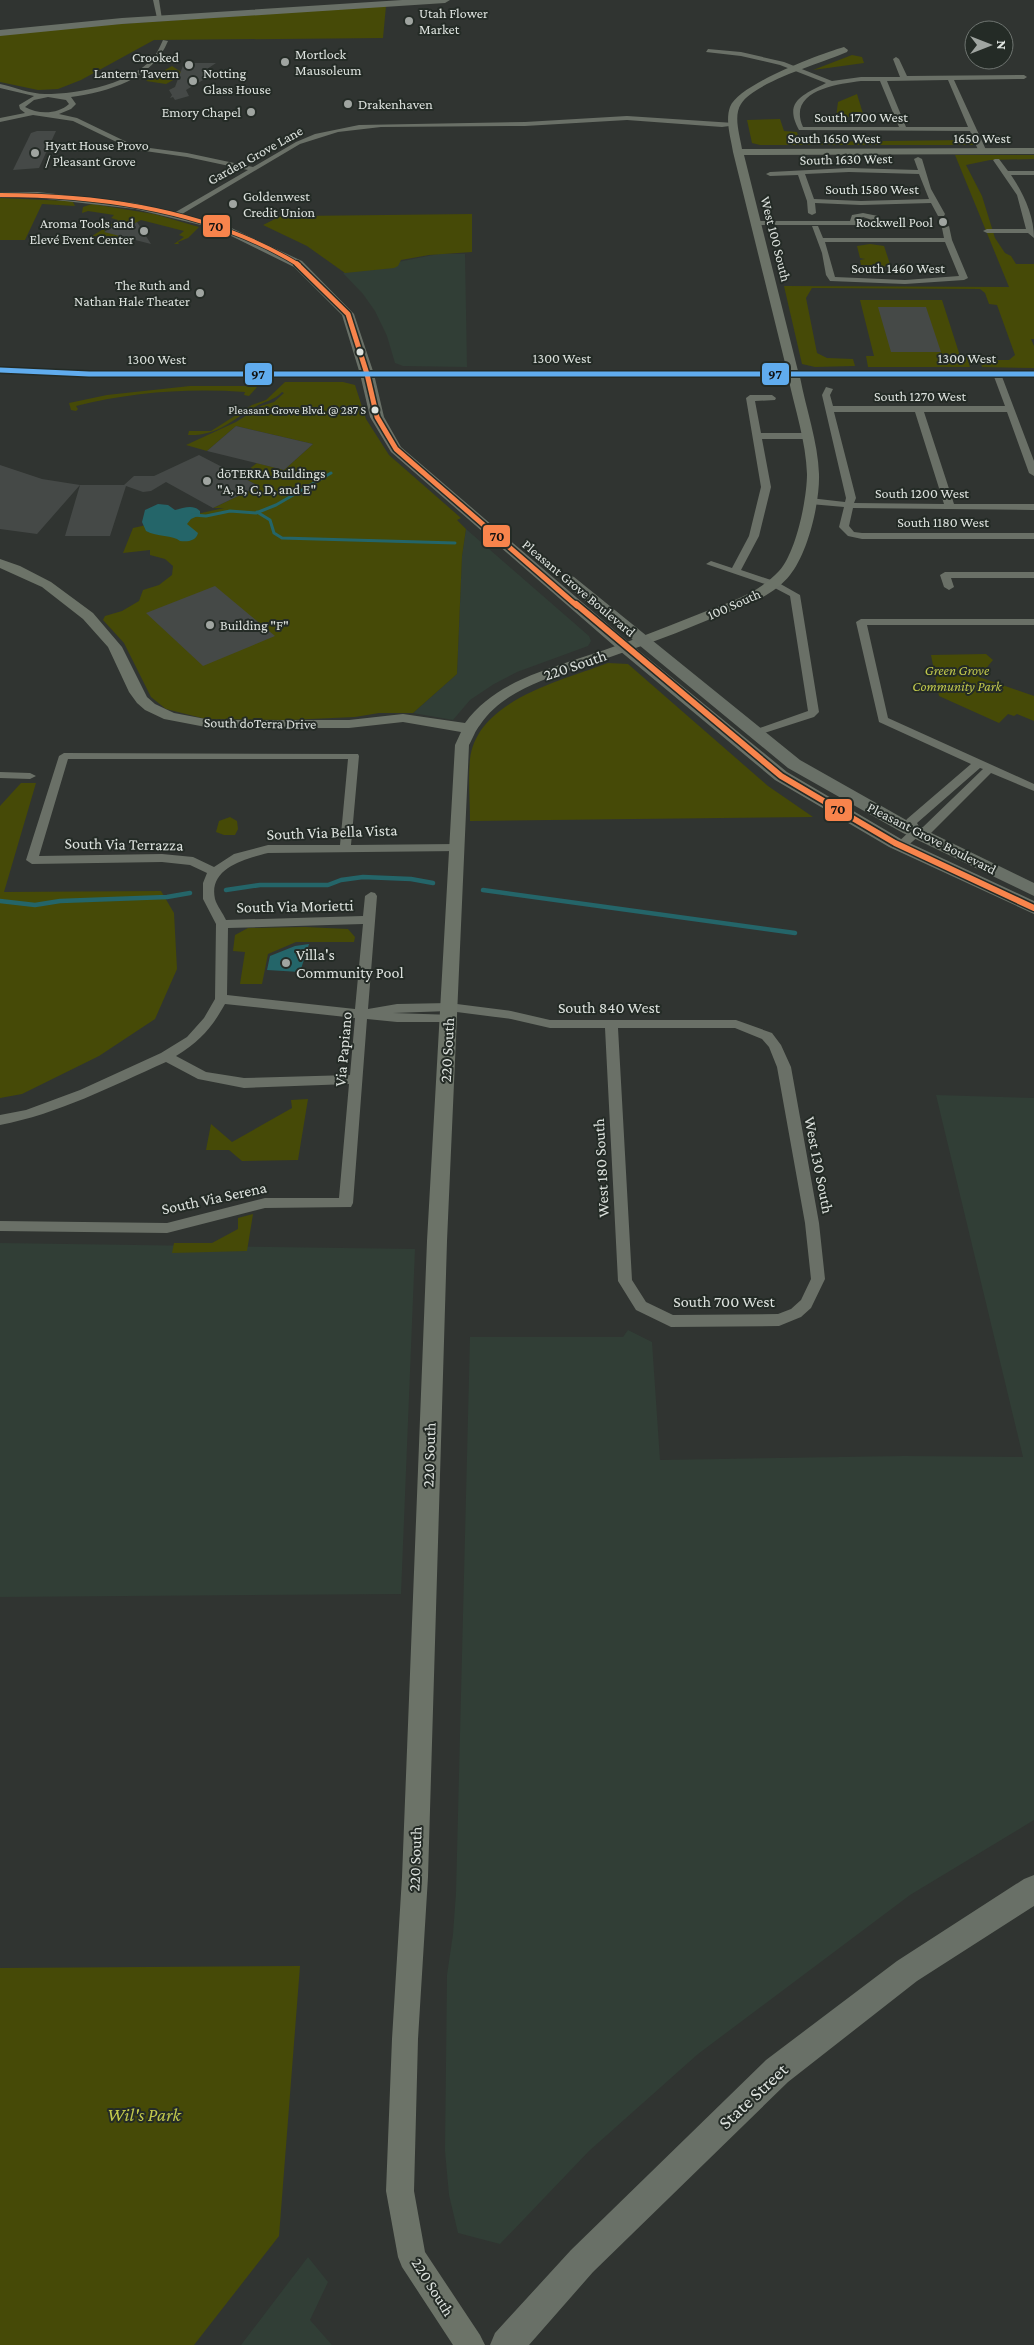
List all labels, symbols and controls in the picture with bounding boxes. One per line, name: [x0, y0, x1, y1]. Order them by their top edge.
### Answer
place label: Utah Flower Market: [419, 5, 488, 37]
marker: Utah Flower Market: [403, 15, 415, 27]
north arrow: [964, 20, 1014, 70]
text: N: [994, 40, 1010, 50]
place label: Mortlock Mausoleum: [295, 46, 361, 78]
place label: Crooked Lantern Tavern: [94, 49, 180, 81]
marker: Mortlock Mausoleum: [279, 56, 291, 68]
marker: Crooked Lantern Tavern: [183, 59, 195, 71]
place label: Notting Glass House: [203, 65, 271, 97]
marker: Notting Glass House: [187, 75, 199, 87]
place label: Drakenhaven: [358, 96, 433, 112]
marker: Drakenhaven: [342, 98, 354, 110]
place label: Emory Chapel: [162, 104, 241, 120]
marker: Emory Chapel: [245, 106, 257, 118]
street label: South 1700 West: [814, 109, 908, 125]
street label: Garden Grove Lane: [205, 122, 305, 188]
street label: South 1650 West: [788, 130, 881, 146]
street label: 1650 West: [953, 130, 1011, 146]
place label: Hyatt House Provo / Pleasant Grove: [45, 137, 149, 169]
marker: Hyatt House Provo / Pleasant Grove: [29, 147, 41, 159]
street label: South 1630 West: [800, 150, 893, 168]
street label: South 1580 West: [825, 181, 919, 197]
place label: Goldenwest Credit Union: [243, 188, 316, 220]
street label: West 100 South: [758, 195, 794, 284]
marker: Goldenwest Credit Union: [227, 198, 239, 210]
line badge: 70: [202, 214, 231, 238]
place label: Rockwell Pool: [856, 214, 933, 230]
place label: Aroma Tools and Elevé Event Center: [29, 215, 135, 247]
marker: Rockwell Pool: [937, 216, 949, 228]
text: 70: [208, 218, 224, 234]
marker: Aroma Tools and Elevé Event Center: [138, 225, 150, 237]
street label: South 1460 West: [851, 260, 945, 276]
place label: The Ruth and Nathan Hale Theater: [74, 277, 191, 309]
marker: The Ruth and Nathan Hale Theater: [194, 287, 206, 299]
unlabelled marker: [355, 347, 365, 357]
street label: 1300 West: [533, 350, 592, 366]
street label: 1300 West: [938, 350, 997, 366]
street label: 1300 West: [128, 351, 187, 367]
line badge: 97: [244, 362, 273, 386]
line badge: 97: [761, 362, 790, 386]
text: 97: [251, 366, 265, 382]
text: 97: [768, 366, 782, 382]
street label: South 1270 West: [874, 388, 966, 404]
place label: Pleasant Grove Blvd. @ 287 S: [228, 403, 366, 417]
marker: Pleasant Grove Blvd. @ 287 S: [370, 405, 380, 415]
place label: dōTERRA Buildings "A, B, C, D, and E": [217, 465, 325, 497]
marker: dōTERRA Buildings "A, B, C, D, and E": [201, 475, 213, 487]
street label: South 1200 West: [875, 485, 969, 501]
street label: South 1180 West: [897, 514, 989, 530]
line badge: 70: [482, 524, 511, 548]
text: 70: [489, 528, 505, 544]
street label: Pleasant Grove Boulevard: [519, 536, 639, 640]
street label: 100 South: [705, 585, 763, 623]
place label: Building "F": [220, 617, 289, 633]
marker: Building "F": [204, 619, 216, 631]
street label: 220 South: [541, 646, 609, 684]
park label: Green Grove Community Park: [912, 662, 1003, 694]
street label: South doTerra Drive: [204, 714, 316, 732]
line badge: 70: [824, 798, 853, 822]
street label: Pleasant Grove Boulevard: [865, 799, 1000, 878]
text: 70: [830, 801, 846, 817]
street label: South Via Bella Vista: [266, 821, 398, 843]
street label: South Via Terrazza: [64, 834, 184, 854]
street label: South Via Morietti: [236, 896, 354, 916]
place label: Villa's Community Pool: [296, 946, 404, 982]
marker: Villa's Community Pool: [280, 957, 292, 969]
street label: South 840 West: [558, 999, 661, 1016]
street label: Via Papiano: [331, 1011, 356, 1087]
street label: 220 South: [437, 1017, 457, 1083]
street label: West 130 South: [801, 1115, 837, 1215]
street label: West 180 South: [590, 1118, 612, 1218]
street label: South Via Serena: [160, 1178, 269, 1217]
street label: South 700 West: [673, 1293, 776, 1310]
street label: 220 South: [419, 1422, 439, 1488]
street label: 220 South: [405, 1826, 425, 1892]
street label: State Street: [714, 2058, 792, 2133]
park label: Wil's Park: [107, 2104, 181, 2125]
street label: 220 South: [409, 2255, 458, 2319]

